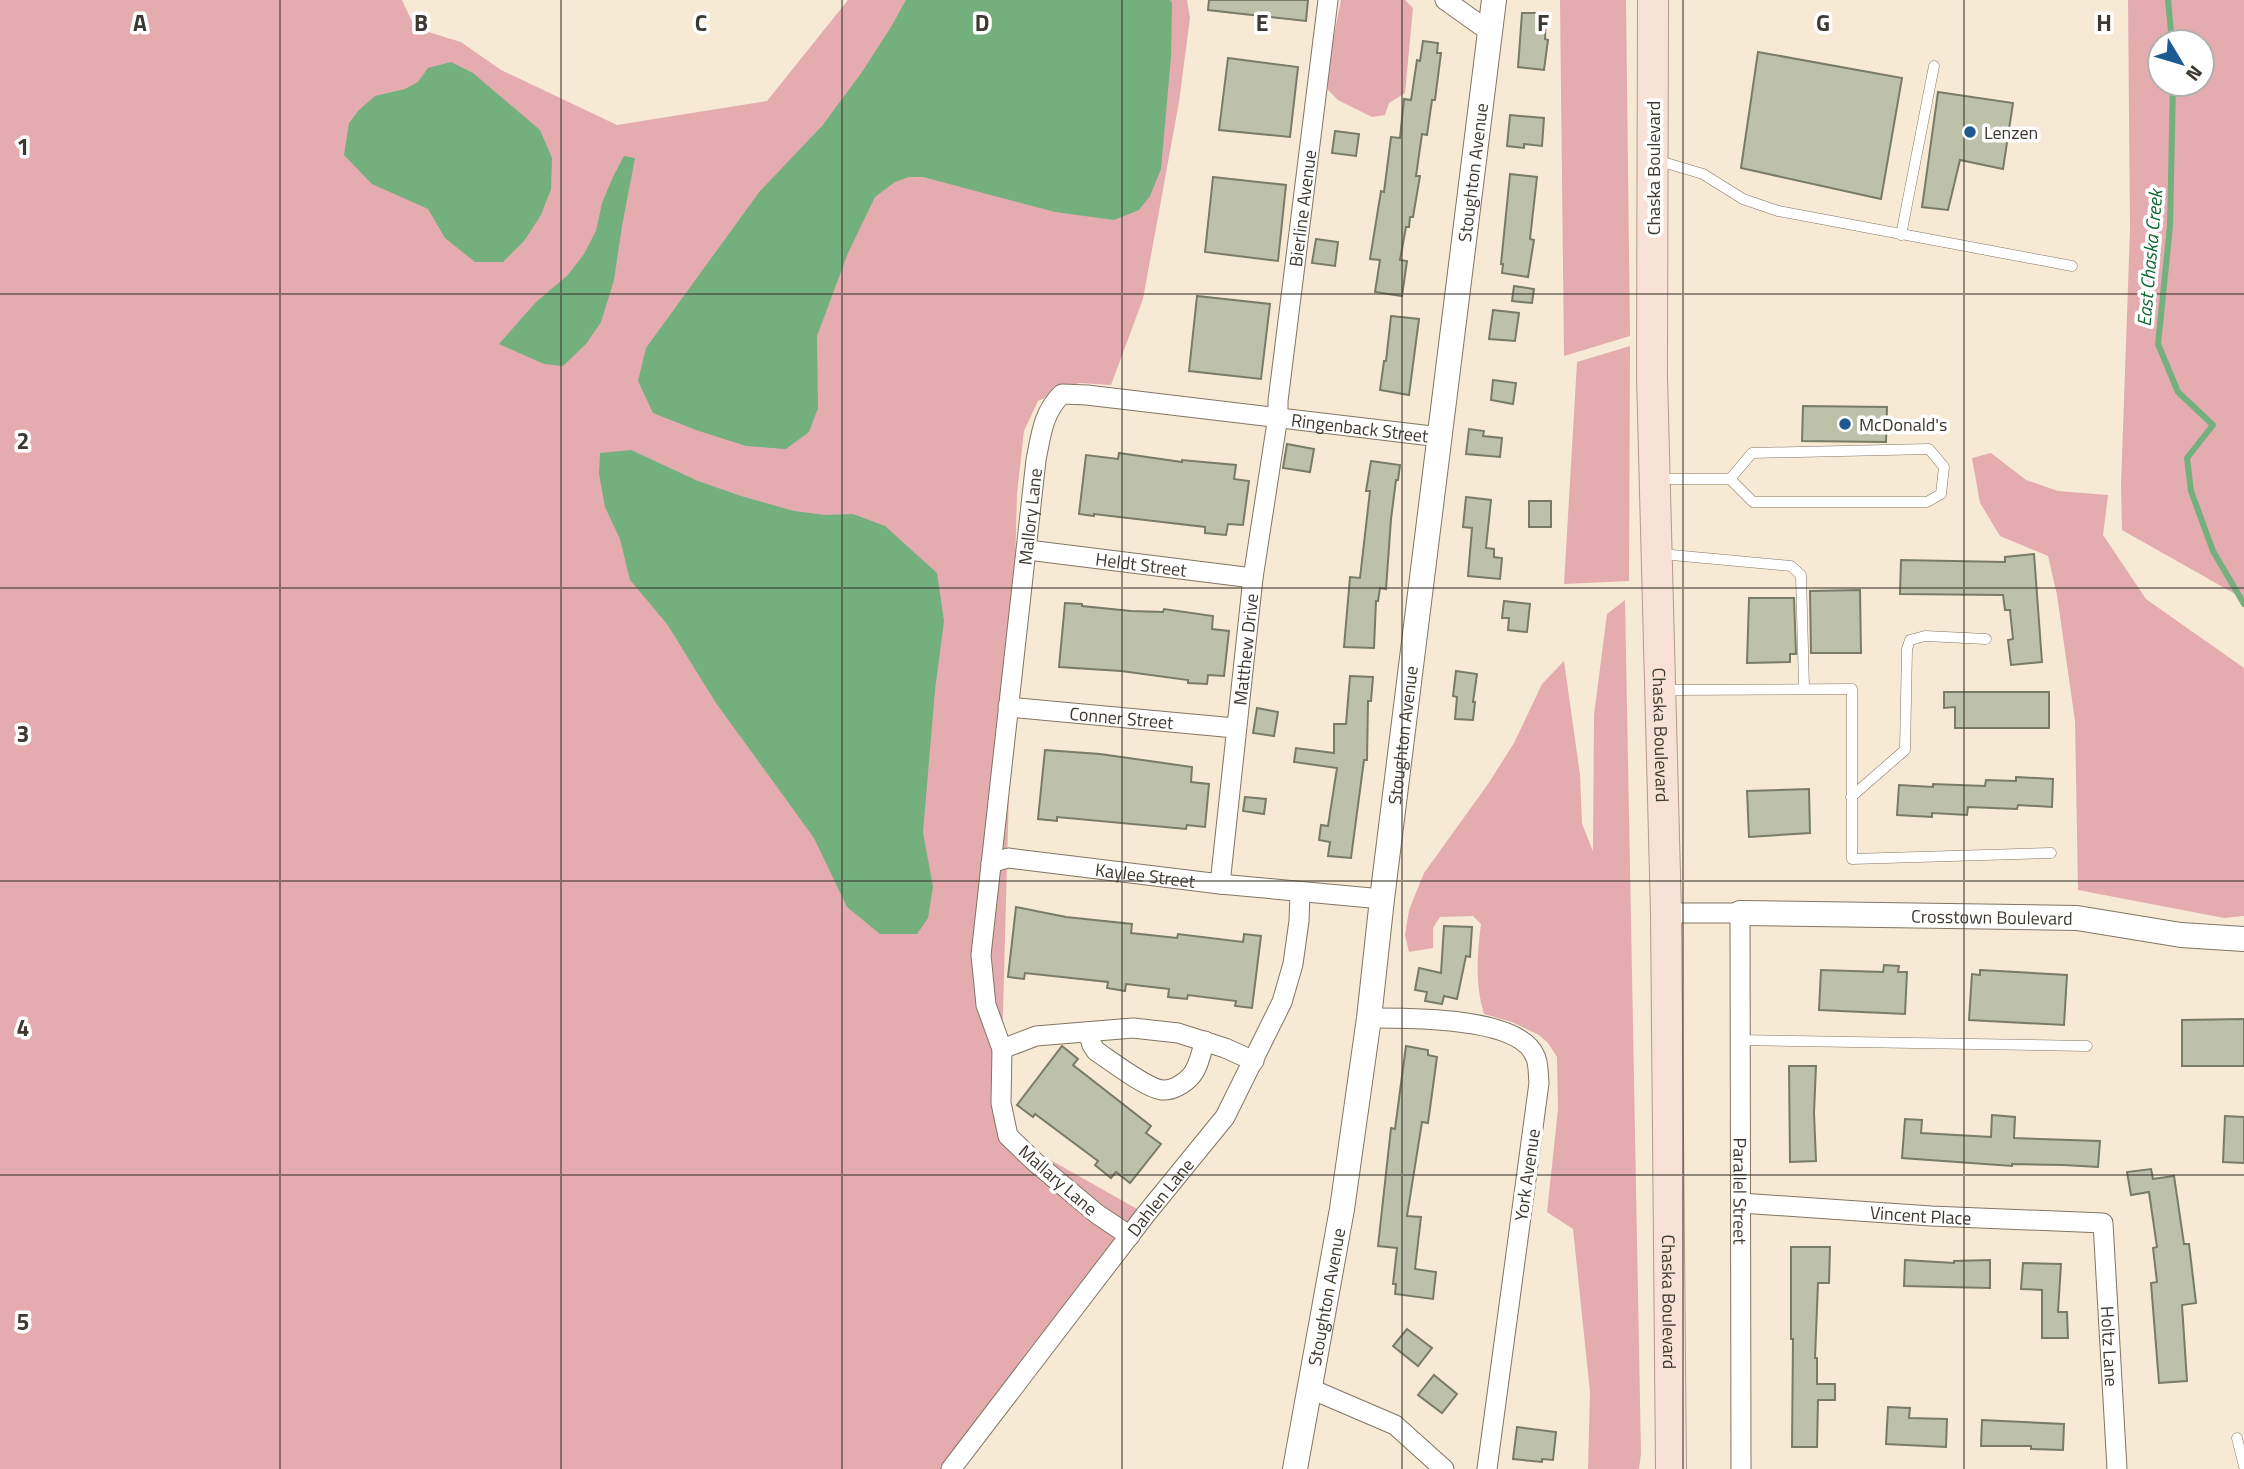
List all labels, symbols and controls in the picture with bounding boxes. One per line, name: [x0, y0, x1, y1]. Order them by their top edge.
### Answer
text: A: [133, 5, 147, 40]
text: B: [414, 5, 428, 40]
text: C: [695, 5, 707, 40]
text: D: [975, 5, 989, 40]
text: E: [1256, 5, 1268, 40]
text: F: [1537, 5, 1549, 40]
text: G: [1816, 5, 1830, 40]
text: H: [2096, 5, 2112, 40]
north arrow: [2146, 28, 2216, 98]
text: N: [2179, 60, 2210, 88]
street label: Stoughton Avenue: [1450, 101, 1495, 243]
street label: Chaska Boulevard: [1640, 101, 1667, 235]
place label: Lenzen: [1984, 119, 2038, 146]
marker: Lenzen: [1962, 124, 1978, 140]
text: 1: [17, 129, 29, 164]
street label: Bierline Avenue: [1281, 148, 1323, 268]
water label: East Chaska Creek: [2129, 186, 2170, 328]
street label: Ringenback Street: [1290, 406, 1431, 449]
place label: McDonald's: [1859, 411, 1947, 438]
marker: McDonald's: [1837, 416, 1853, 432]
text: 2: [17, 423, 29, 458]
street label: Mallory Lane: [1011, 467, 1049, 566]
street label: Heldt Street: [1094, 545, 1189, 583]
street label: Matthew Drive: [1226, 592, 1265, 707]
street label: Stoughton Avenue: [1380, 664, 1424, 806]
street label: Chaska Boulevard: [1646, 667, 1677, 803]
street label: Conner Street: [1068, 699, 1175, 736]
text: 3: [17, 716, 29, 751]
street label: Kaylee Street: [1094, 855, 1198, 894]
street label: Crosstown Boulevard: [1911, 902, 2073, 931]
text: 4: [17, 1010, 29, 1045]
street label: York Avenue: [1507, 1127, 1547, 1223]
street label: Mallary Lane: [1013, 1138, 1103, 1222]
street label: Parallel Street: [1727, 1138, 1754, 1245]
street label: Dahlen Lane: [1120, 1152, 1200, 1242]
street label: Vincent Place: [1869, 1198, 1972, 1231]
street label: Stoughton Avenue: [1300, 1226, 1352, 1368]
street label: Chaska Boulevard: [1655, 1234, 1684, 1369]
text: 5: [17, 1304, 29, 1339]
street label: Holtz Lane: [2094, 1305, 2126, 1387]

